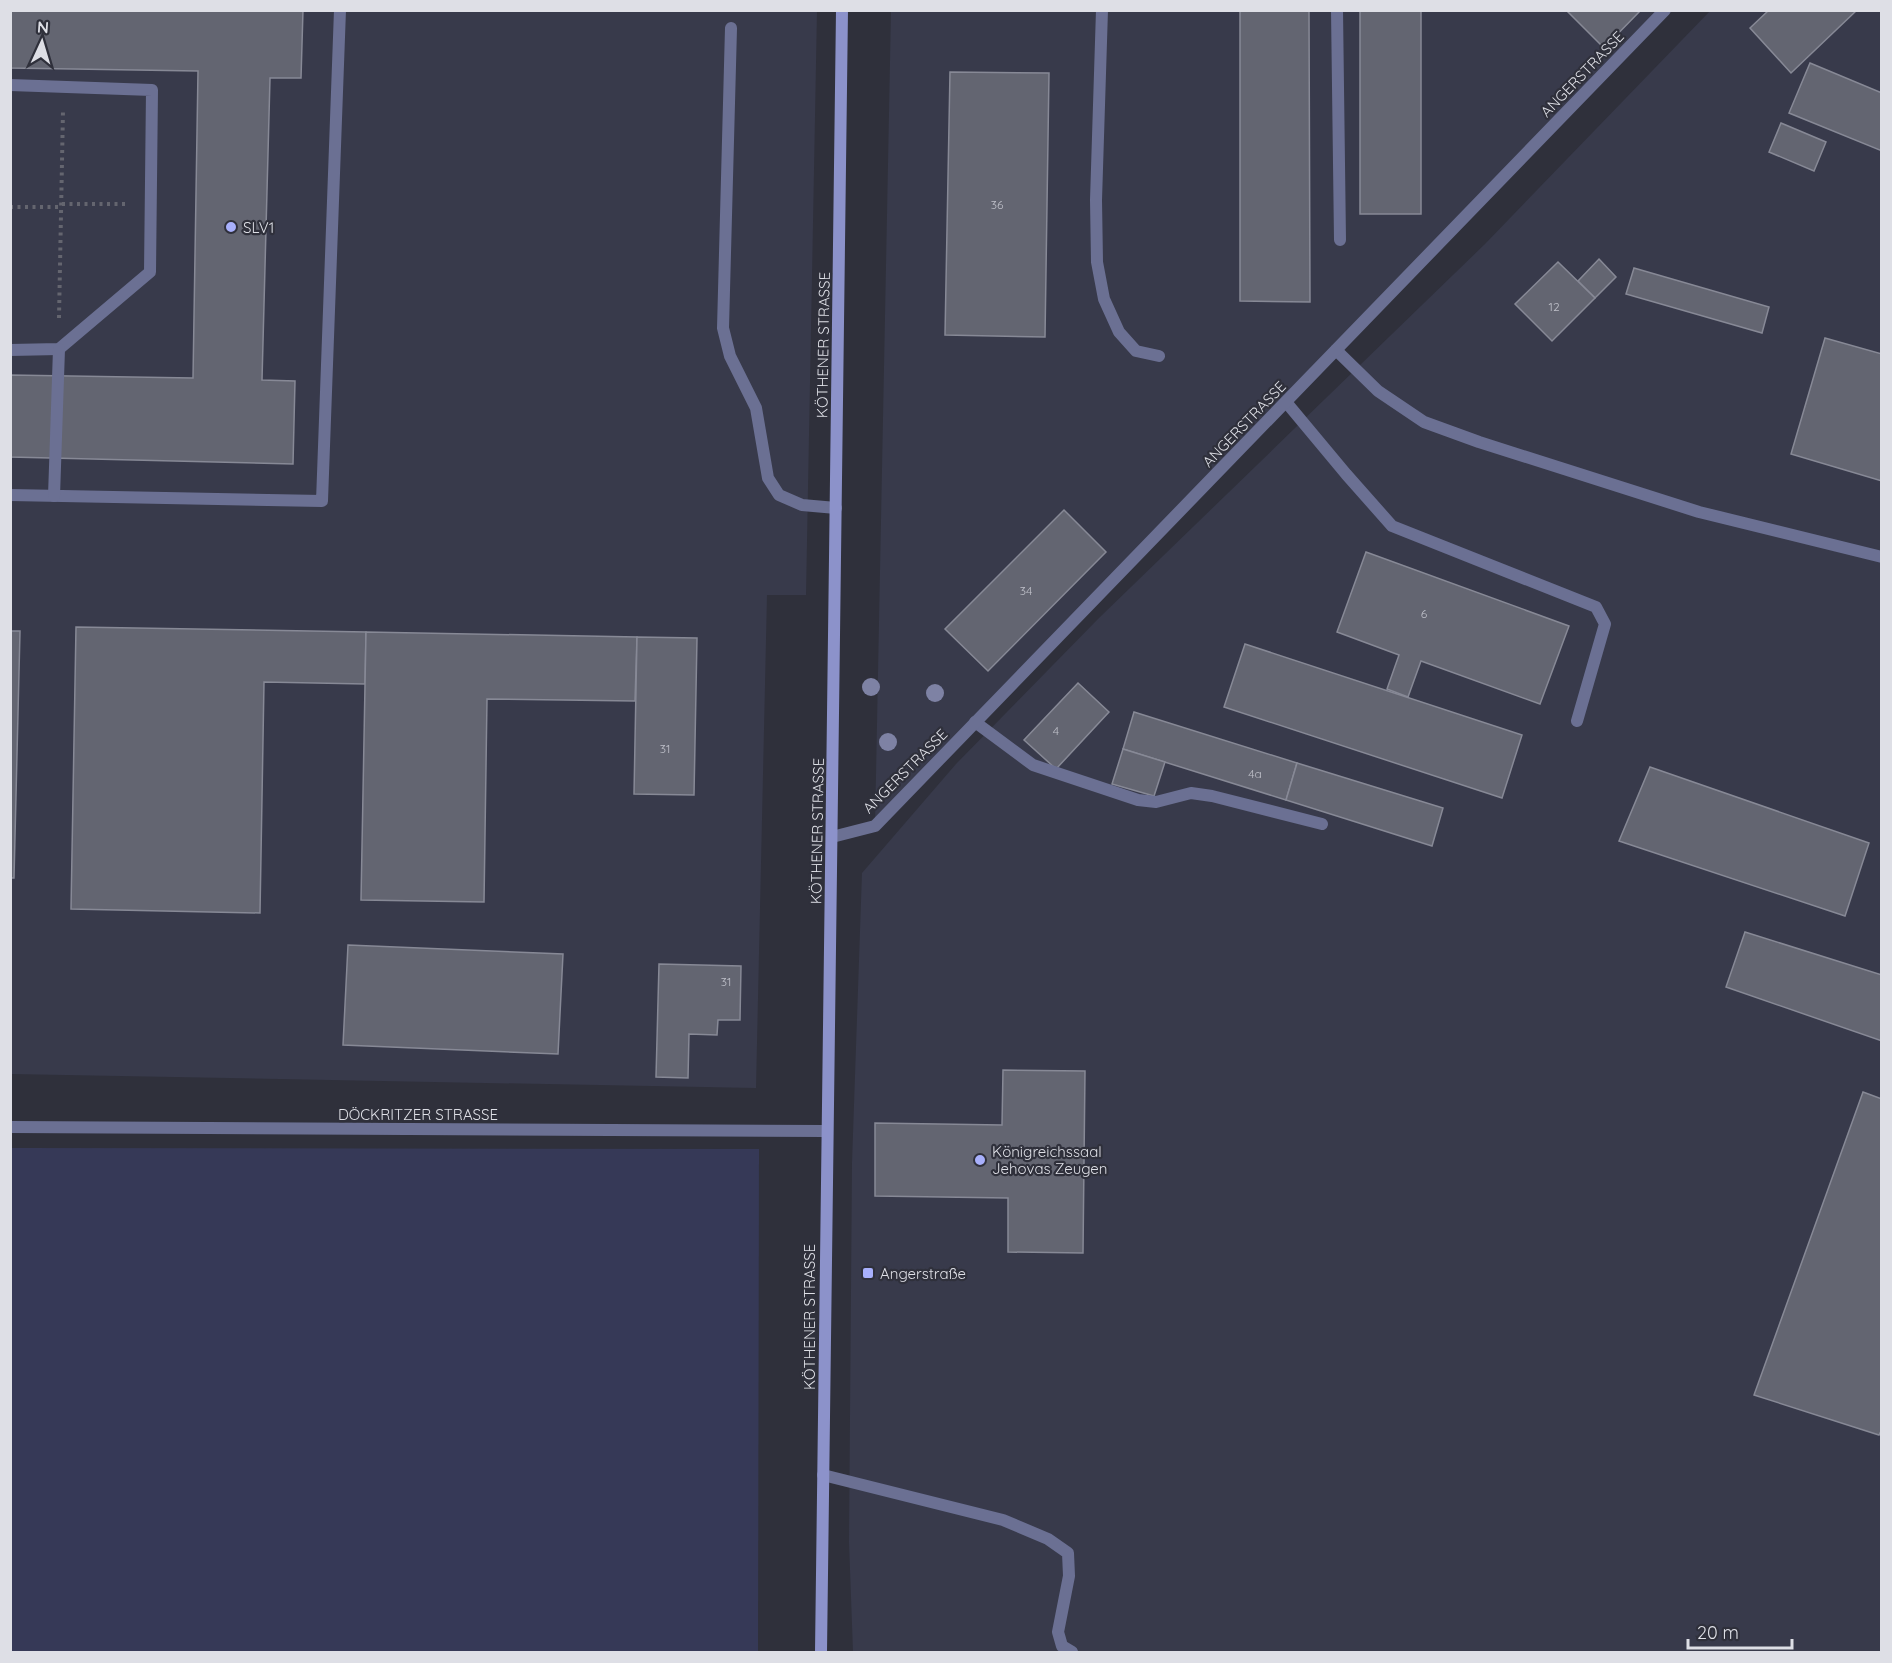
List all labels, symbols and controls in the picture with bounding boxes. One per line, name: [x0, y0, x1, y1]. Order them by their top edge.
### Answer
north arrow: [12, 12, 72, 72]
text: N: [36, 17, 50, 37]
street label: ANGERSTRASSE: [1536, 27, 1628, 121]
house number: 36: [991, 197, 1004, 212]
place label: SLV1: [243, 218, 274, 237]
marker: SLV1: [224, 220, 238, 234]
street label: KÖTHENER STRASSE: [812, 272, 834, 418]
house number: 12: [1548, 299, 1560, 314]
street label: ANGERSTRASSE: [1198, 377, 1290, 471]
house number: 34: [1020, 583, 1032, 598]
house number: 6: [1421, 606, 1428, 621]
house number: 4: [1053, 723, 1059, 738]
street label: ANGERSTRASSE: [859, 725, 951, 817]
house number: 31: [660, 741, 670, 756]
street label: KÖTHENER STRASSE: [806, 758, 828, 904]
house number: 4a: [1248, 766, 1262, 781]
house number: 31: [721, 974, 731, 989]
street label: DÖCKRITZER STRASSE: [338, 1105, 498, 1124]
place label: Königreichssaal Jehovas Zeugen: [992, 1142, 1107, 1178]
marker: Königreichssaal Jehovas Zeugen: [973, 1153, 987, 1167]
street label: KÖTHENER STRASSE: [800, 1244, 819, 1390]
place label: Angerstraße: [880, 1264, 966, 1283]
marker: Angerstraße: [861, 1266, 875, 1280]
scale bar: [1688, 1612, 1792, 1650]
text: 20 m: [1697, 1621, 1739, 1644]

